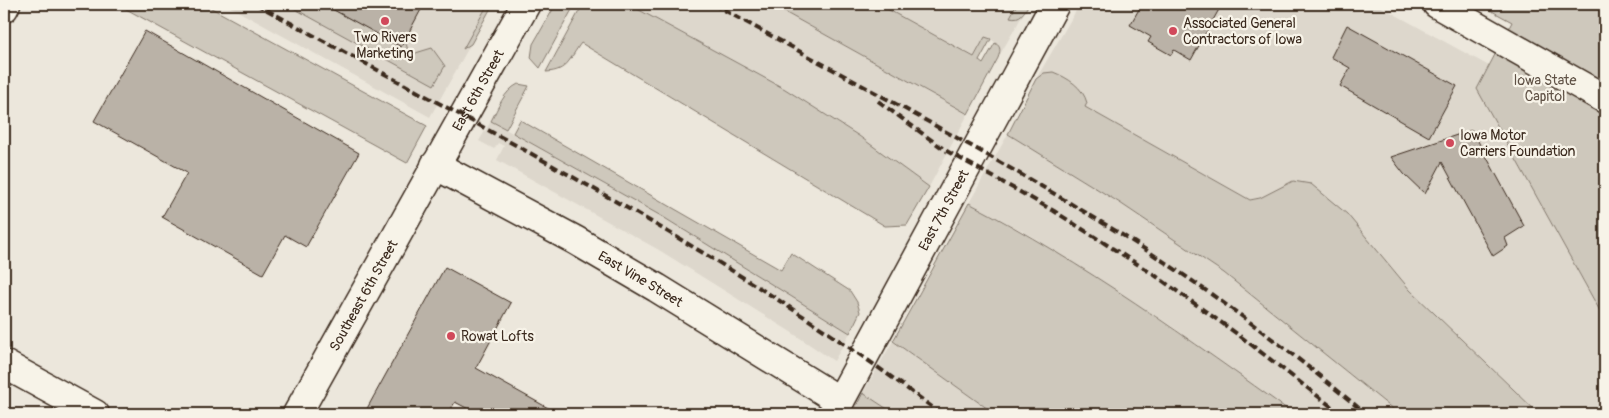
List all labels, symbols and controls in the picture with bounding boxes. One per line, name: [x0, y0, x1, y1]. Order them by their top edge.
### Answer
marker: Two Rivers Marketing: [379, 15, 391, 27]
place label: Associated General Contractors of Iowa: [1183, 15, 1302, 48]
marker: Associated General Contractors of Iowa: [1167, 25, 1179, 37]
place label: Two Rivers Marketing: [354, 29, 417, 62]
street label: East 6th Street: [448, 46, 507, 134]
park label: Iowa State Capitol: [1514, 72, 1576, 105]
place label: Iowa Motor Carriers Foundation: [1460, 127, 1576, 160]
marker: Iowa Motor Carriers Foundation: [1444, 137, 1456, 149]
street label: East 7th Street: [915, 166, 972, 253]
street label: Southeast 6th Street: [325, 236, 401, 354]
street label: East Vine Street: [595, 247, 686, 311]
place label: Rowat Lofts: [461, 328, 534, 345]
marker: Rowat Lofts: [445, 330, 457, 342]

